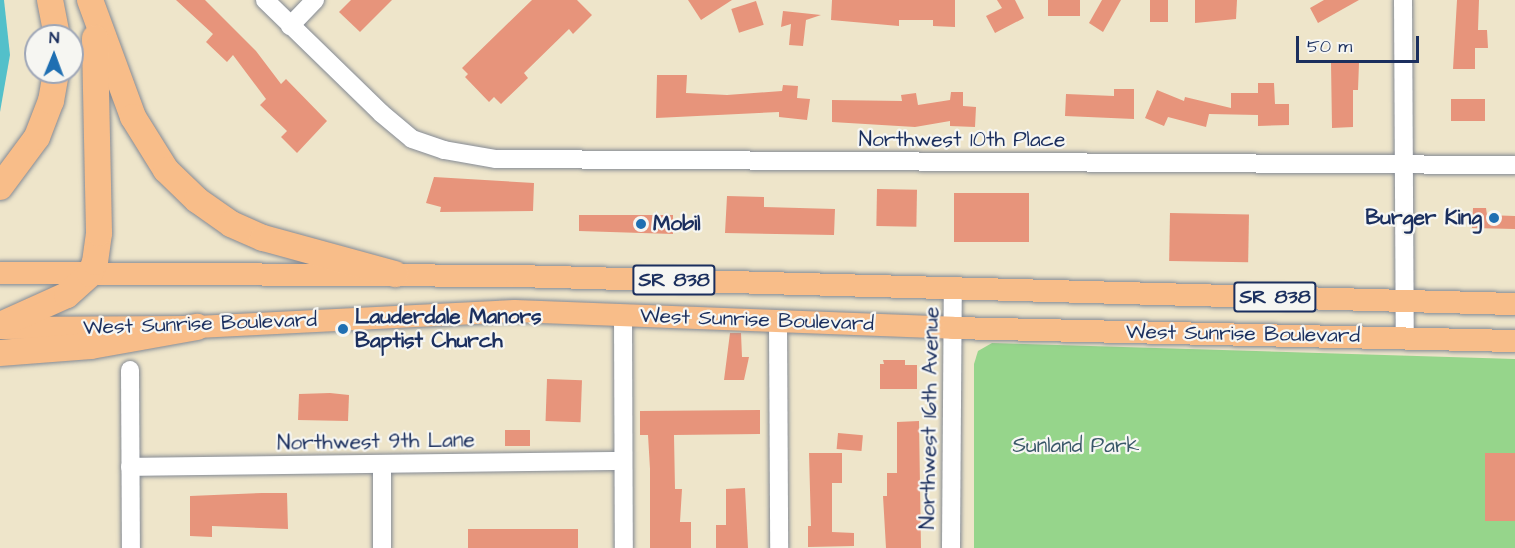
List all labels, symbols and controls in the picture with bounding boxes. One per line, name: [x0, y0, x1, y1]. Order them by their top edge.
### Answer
north arrow: [24, 24, 84, 84]
scale bar: [1299, 24, 1422, 62]
text: N: [49, 27, 59, 49]
text: 50 m: [1307, 34, 1352, 59]
street label: Northwest 10th Place: [859, 127, 1065, 153]
place label: Burger King: [1365, 205, 1482, 231]
place label: Mobil: [653, 211, 700, 237]
marker: Burger King: [1487, 211, 1501, 225]
marker: Mobil: [634, 217, 648, 231]
road number: SR 838: [632, 263, 716, 297]
road number: SR 838: [1233, 280, 1317, 314]
street label: West Sunrise Boulevard: [639, 303, 875, 337]
place label: Lauderdale Manors Baptist Church: [355, 304, 542, 354]
street label: Northwest 16th Avenue: [915, 306, 945, 530]
street label: West Sunrise Boulevard: [82, 307, 318, 341]
street label: West Sunrise Boulevard: [1126, 319, 1360, 349]
marker: Lauderdale Manors Baptist Church: [336, 322, 350, 336]
street label: Northwest 9th Lane: [277, 428, 475, 456]
park label: Sunland Park: [1013, 433, 1139, 459]

